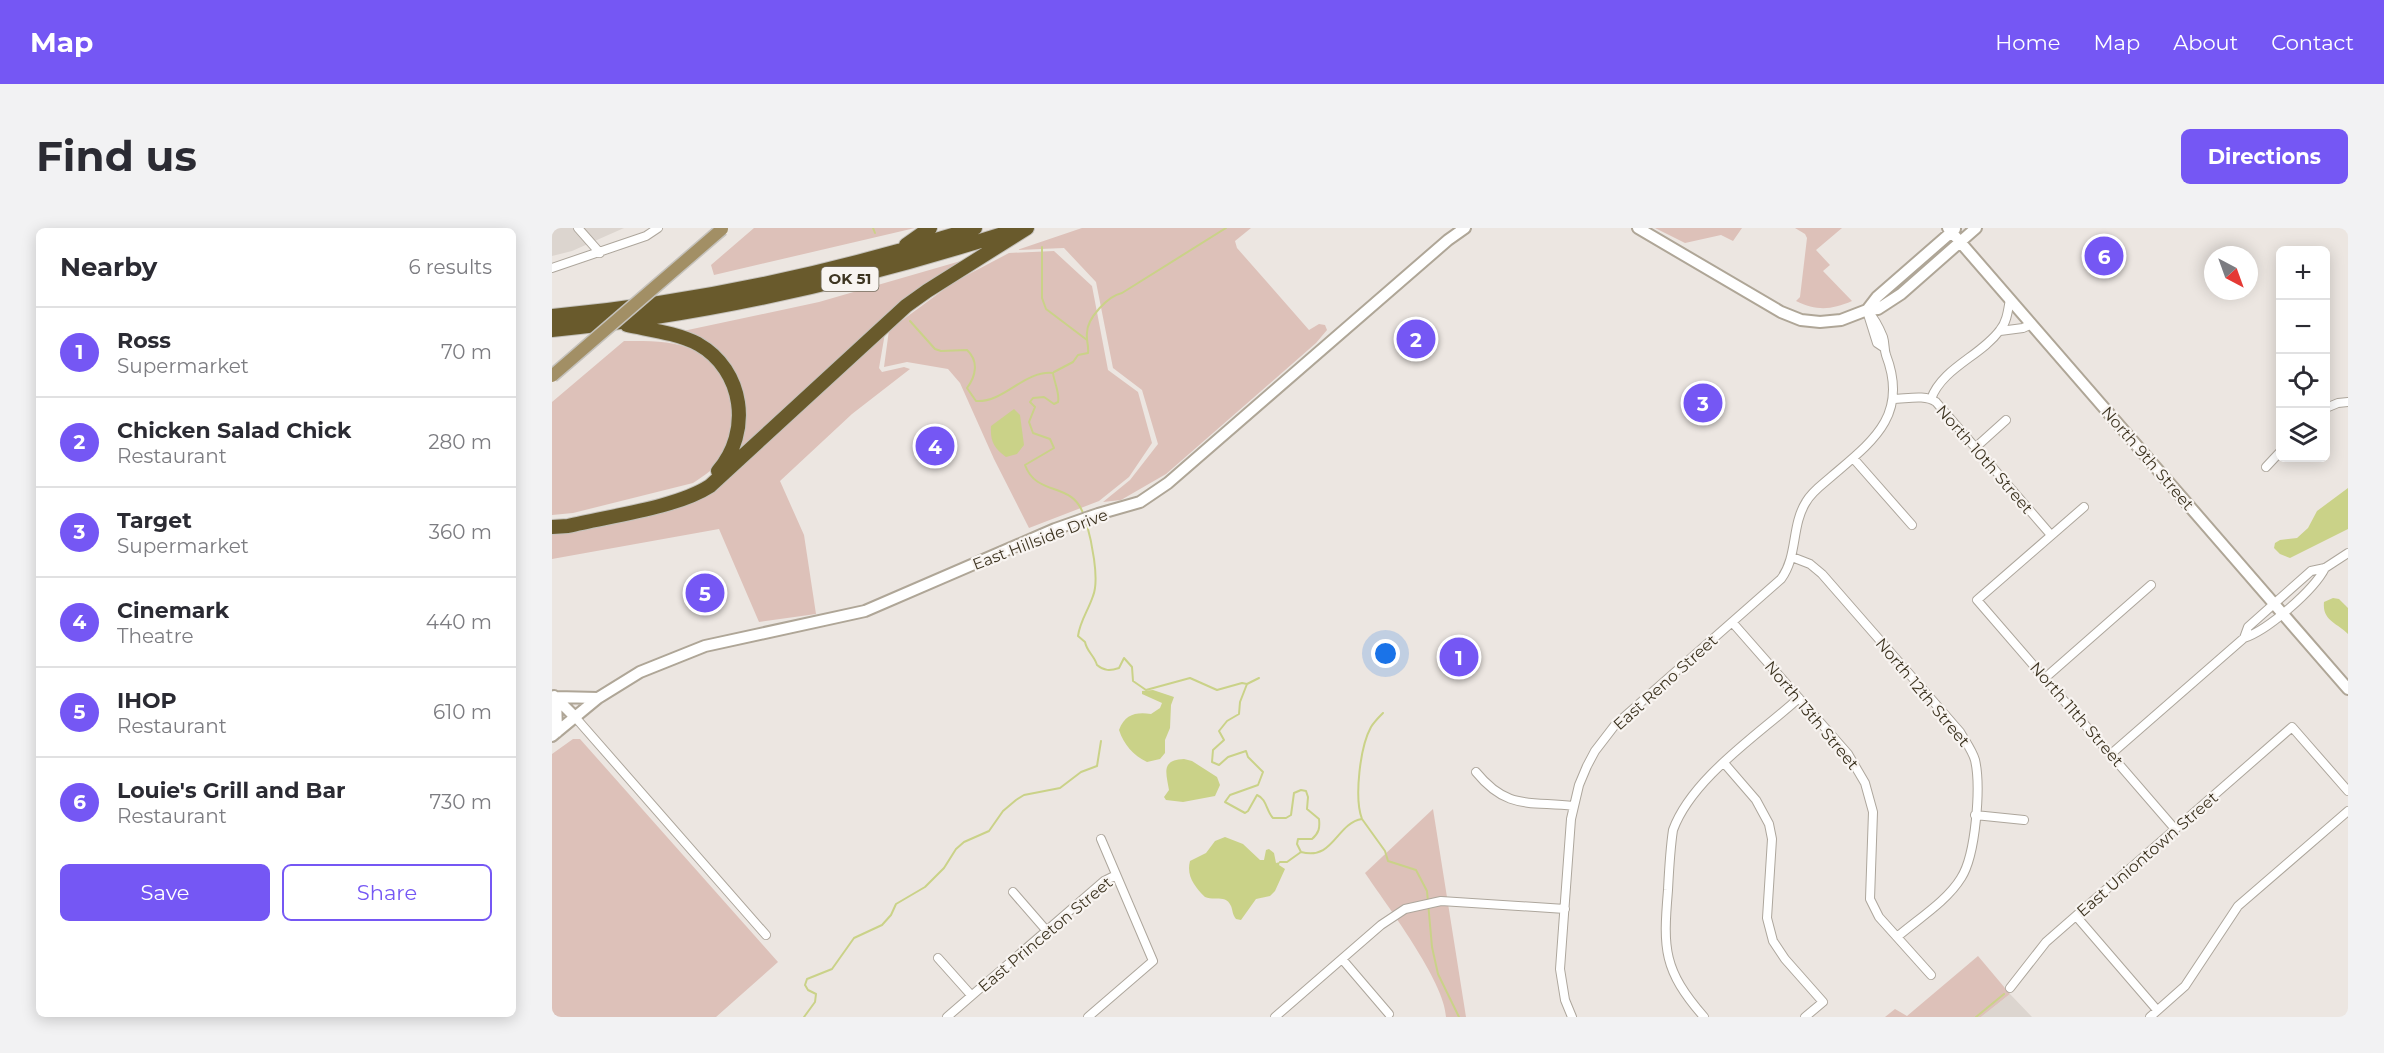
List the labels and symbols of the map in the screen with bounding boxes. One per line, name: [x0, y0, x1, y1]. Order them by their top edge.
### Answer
pin: 6: [2084, 234, 2124, 279]
north arrow: [2204, 246, 2258, 300]
road number: OK 51: [822, 267, 878, 291]
pin: 2: [1396, 316, 1436, 362]
pin: 3: [1684, 380, 1722, 426]
street label: North 10th Street: [1932, 401, 2037, 518]
street label: North 9th Street: [2097, 403, 2198, 514]
pin: 4: [916, 424, 955, 468]
street label: East Hillside Drive: [970, 505, 1110, 574]
pin: 5: [686, 570, 724, 616]
street label: East Reno Street: [1609, 630, 1722, 734]
pin: 1: [1440, 634, 1478, 680]
street label: North 12th Street: [1872, 634, 1974, 751]
your location: [1371, 639, 1400, 668]
street label: North 13th Street: [1761, 657, 1863, 774]
street label: North 11th Street: [2026, 658, 2128, 771]
street label: East Uniontown Street: [2073, 788, 2222, 921]
street label: East Princeton Street: [974, 872, 1117, 996]

